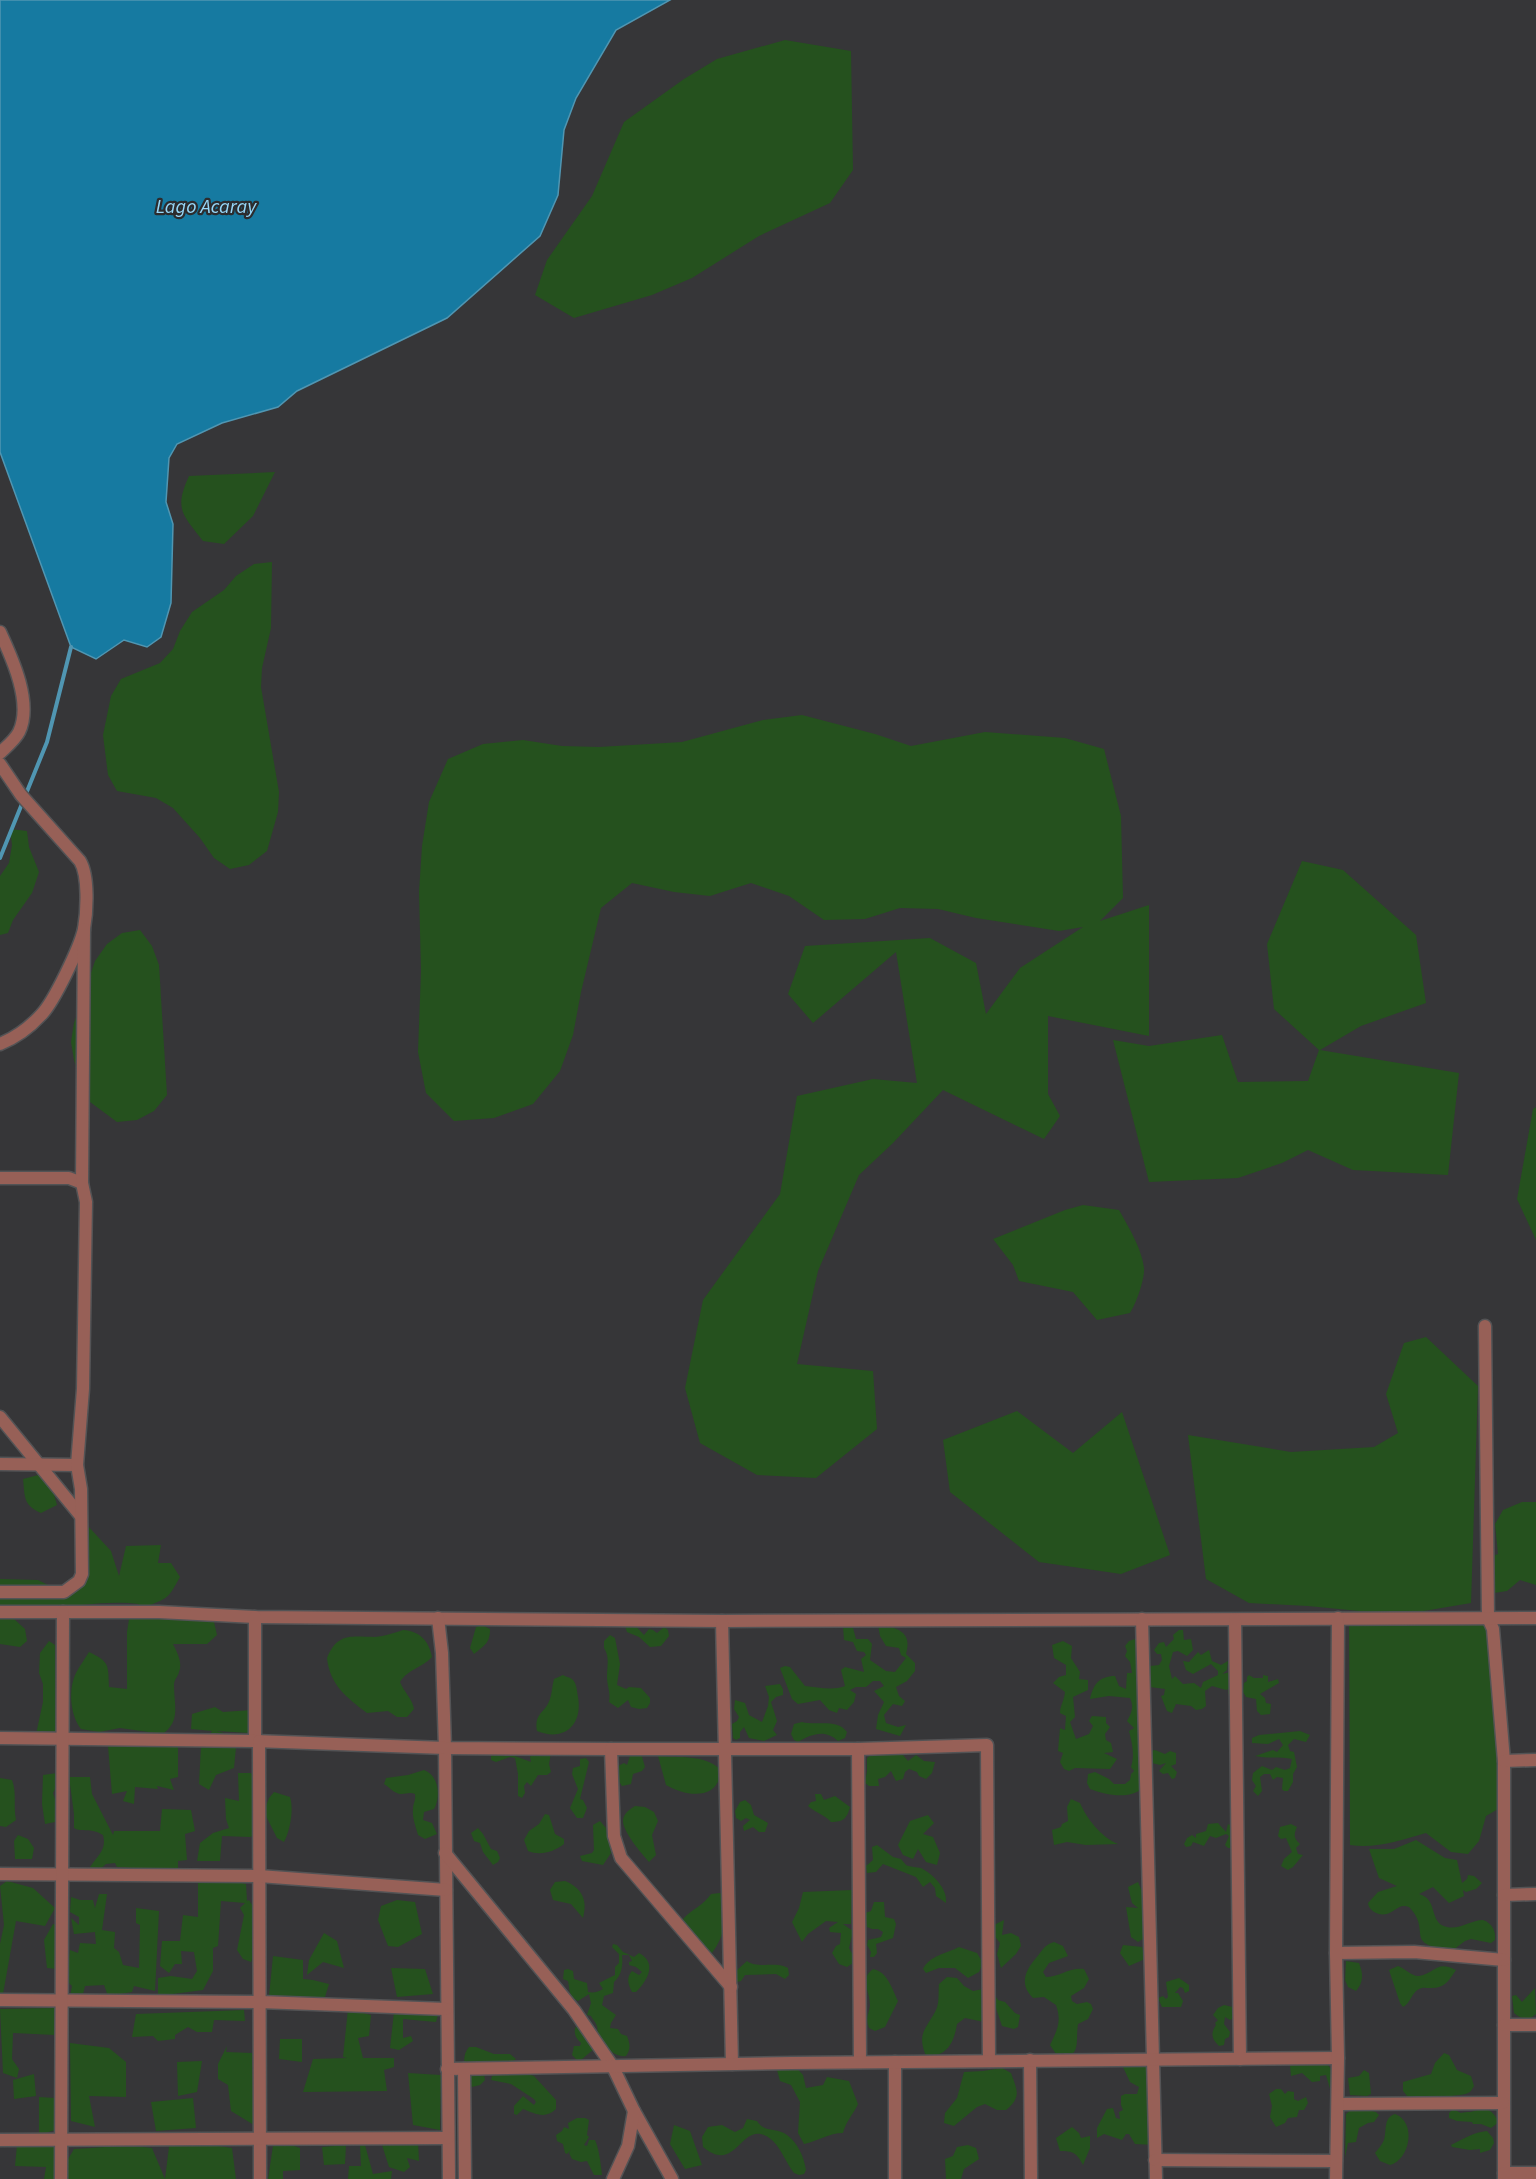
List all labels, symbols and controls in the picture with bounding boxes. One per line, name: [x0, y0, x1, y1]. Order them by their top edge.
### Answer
water label: Lago Acaray: [156, 193, 257, 221]

